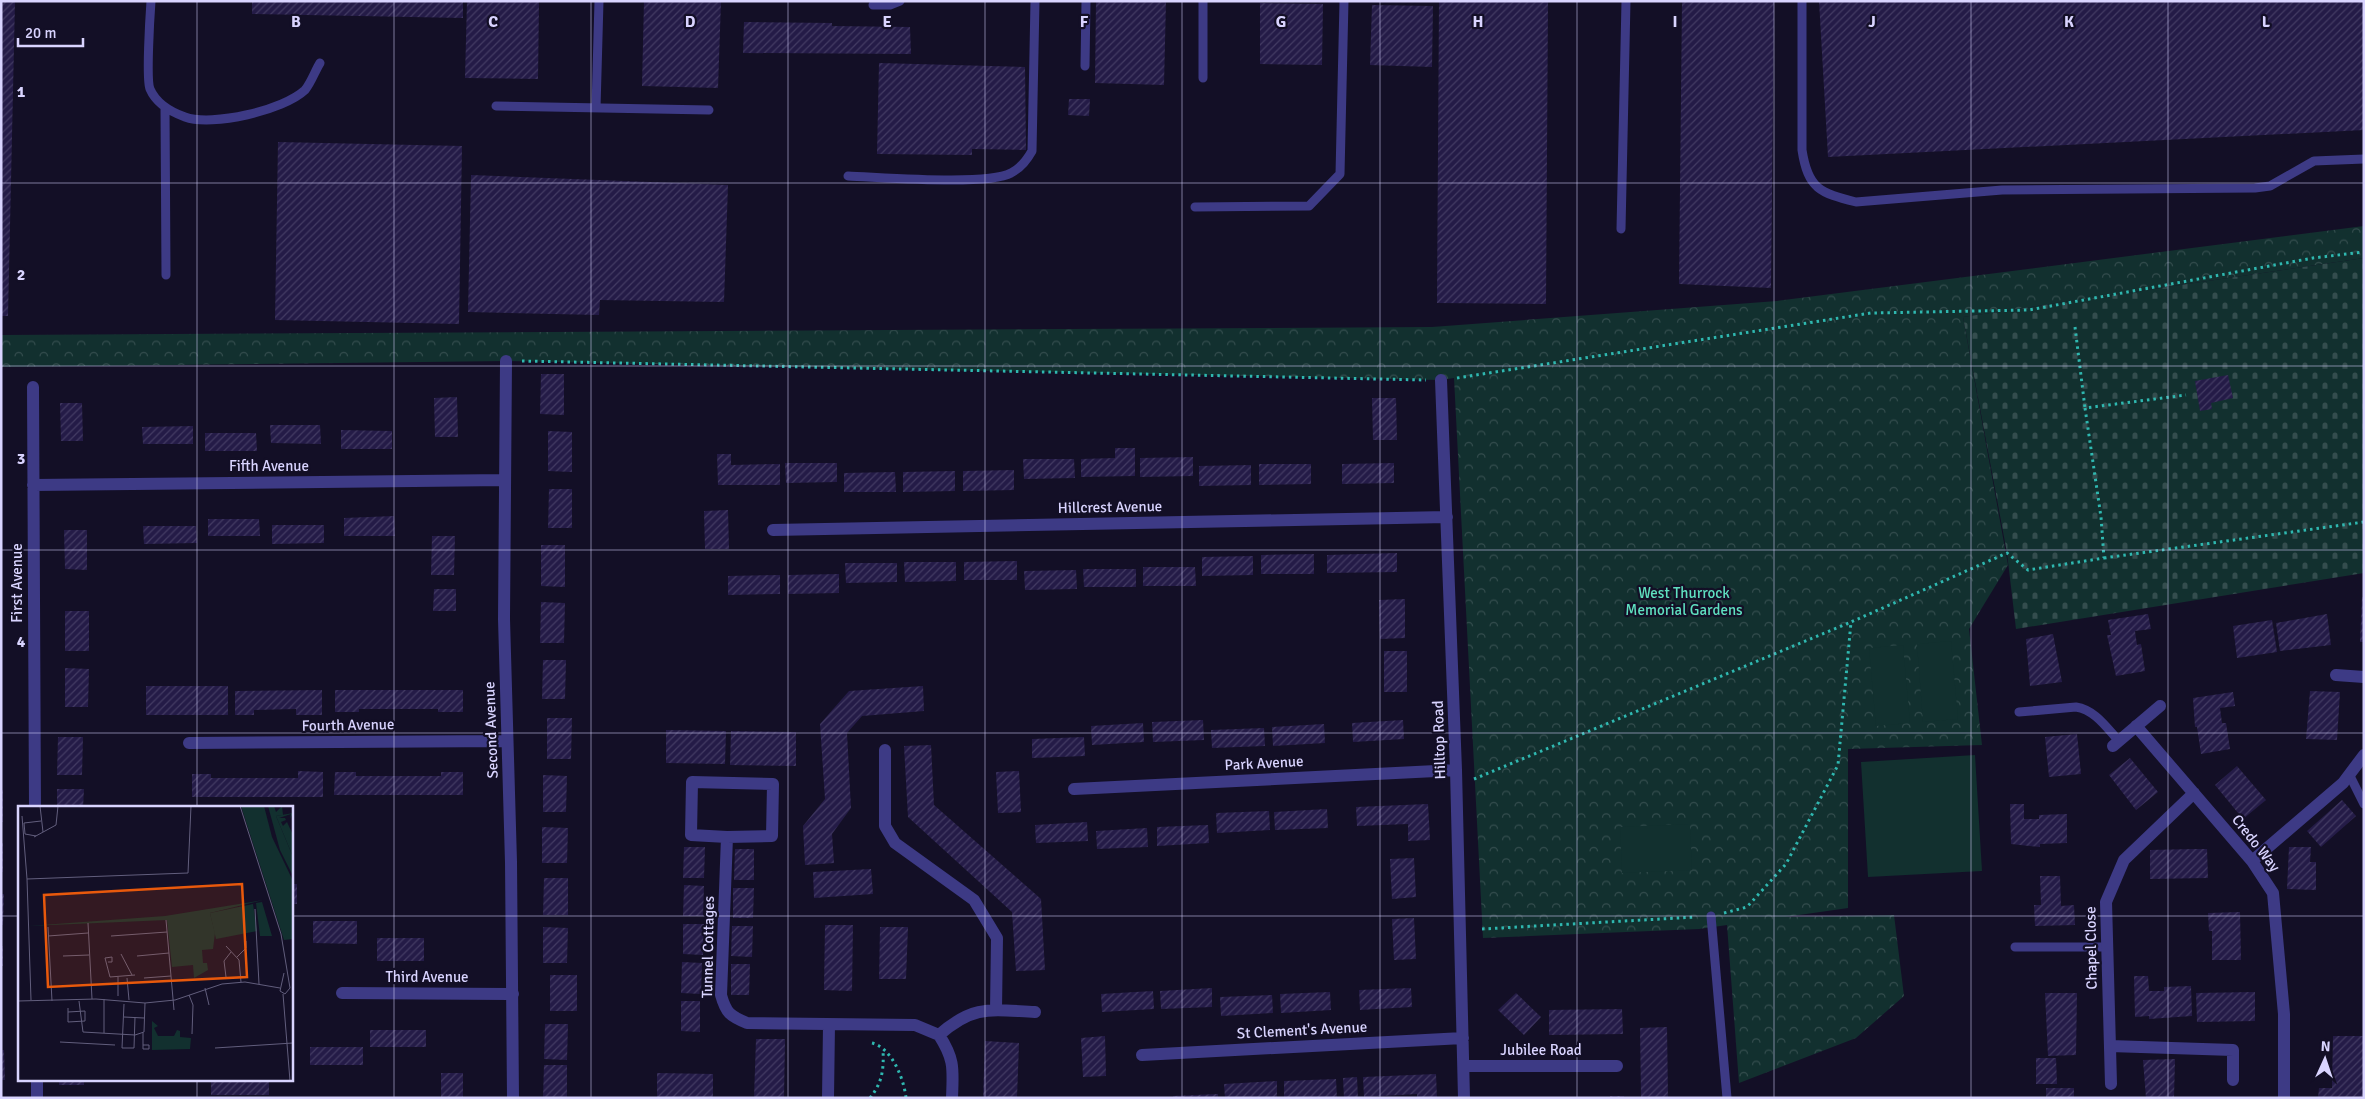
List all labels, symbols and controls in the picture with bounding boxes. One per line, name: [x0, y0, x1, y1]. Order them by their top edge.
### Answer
text: B: [291, 12, 301, 32]
text: C: [488, 12, 498, 32]
text: D: [685, 12, 696, 32]
text: E: [882, 12, 892, 32]
text: F: [1080, 12, 1089, 32]
text: G: [1276, 12, 1286, 32]
text: H: [1473, 12, 1483, 32]
text: I: [1672, 12, 1678, 32]
text: J: [1868, 12, 1876, 32]
text: K: [2064, 12, 2074, 32]
text: L: [2262, 12, 2271, 32]
scale bar: [18, 15, 82, 47]
text: 20 m: [25, 24, 56, 42]
text: 1: [17, 82, 26, 102]
text: 2: [17, 265, 25, 285]
text: 3: [17, 449, 25, 469]
street label: Fifth Avenue: [229, 457, 309, 475]
street label: Hillcrest Avenue: [1058, 497, 1162, 517]
street label: First Avenue: [8, 543, 26, 623]
park label: West Thurrock Memorial Gardens: [1625, 584, 1743, 619]
text: 4: [17, 632, 26, 652]
street label: Second Avenue: [480, 681, 502, 779]
street label: Hilltop Road: [1429, 700, 1449, 780]
street label: Fourth Avenue: [301, 715, 395, 735]
street label: Park Avenue: [1224, 752, 1304, 774]
inset map: [18, 806, 292, 1082]
street label: Credo Way: [2228, 811, 2284, 875]
street label: Tunnel Cottages: [698, 895, 718, 998]
street label: Chapel Close: [2081, 906, 2101, 990]
street label: Third Avenue: [385, 968, 469, 986]
street label: St Clement's Avenue: [1236, 1018, 1368, 1042]
north arrow: [2300, 1034, 2350, 1084]
text: N: [2320, 1038, 2331, 1055]
street label: Jubilee Road: [1500, 1041, 1582, 1059]

